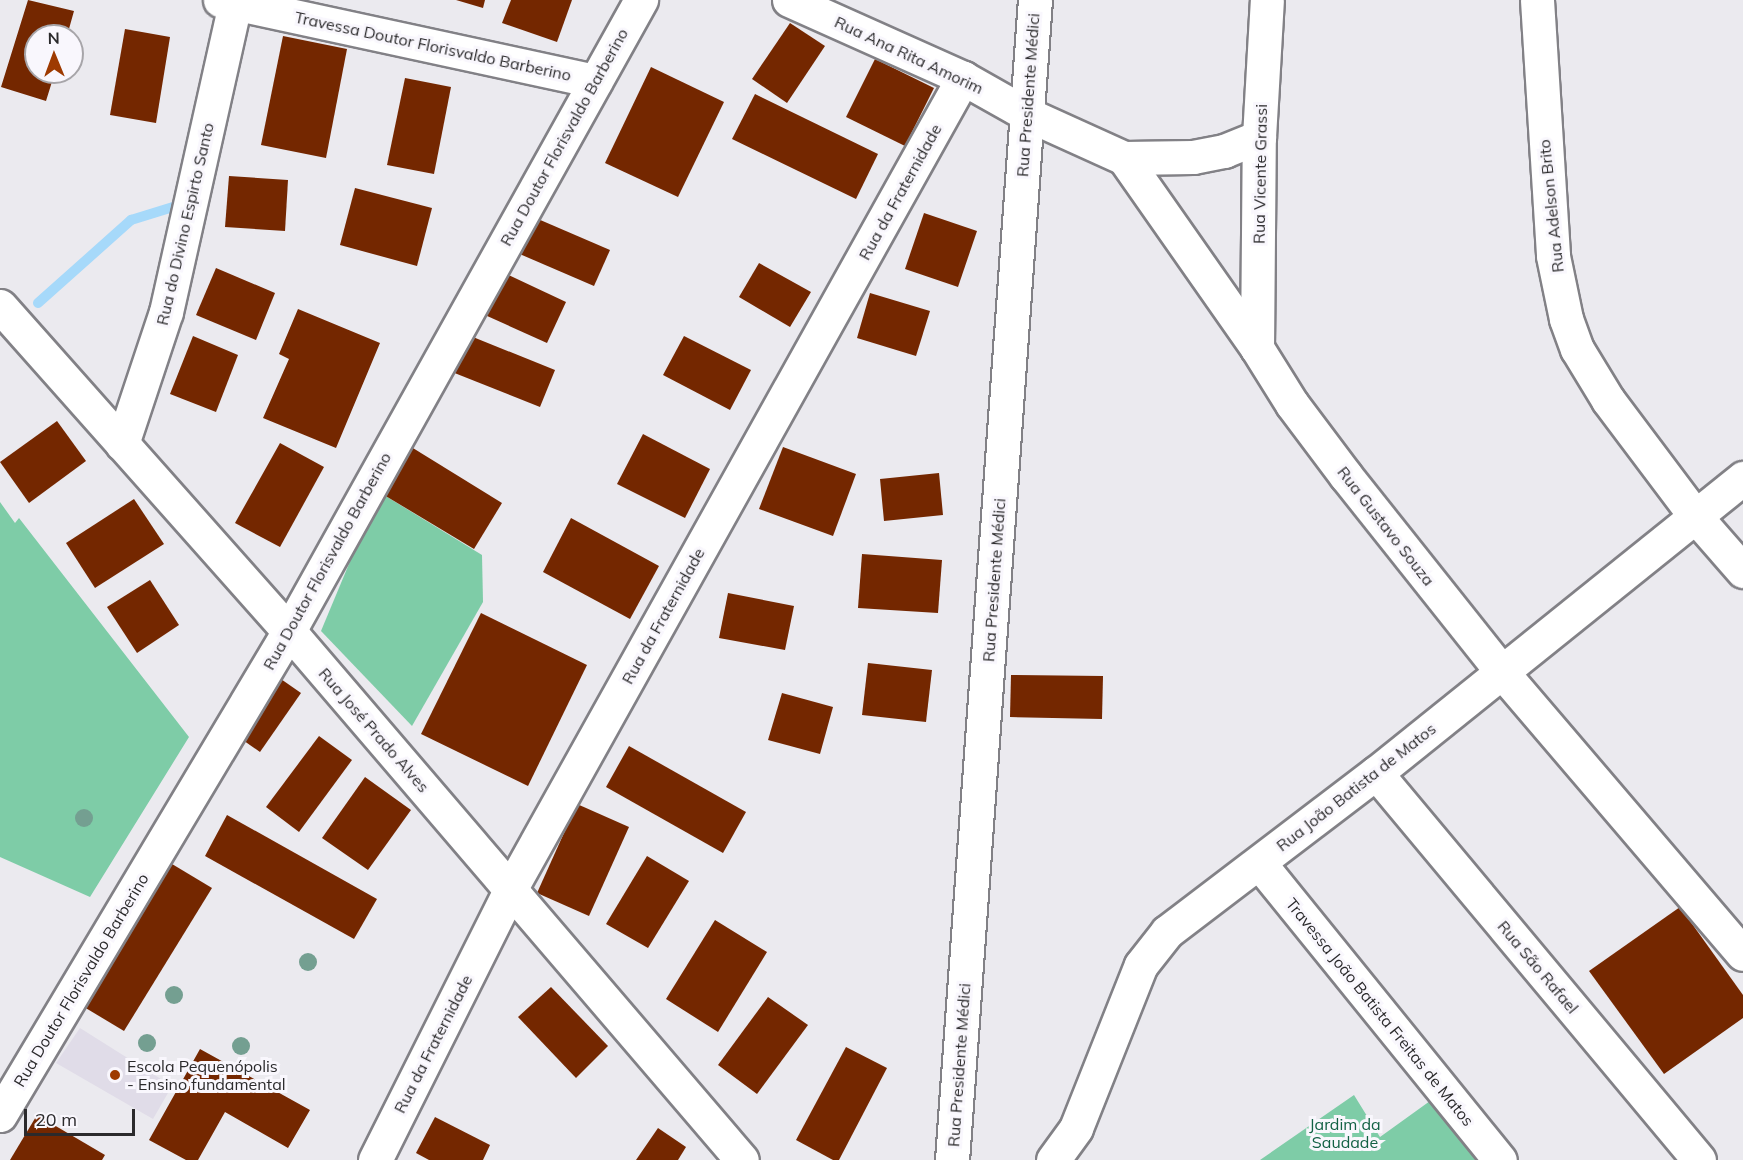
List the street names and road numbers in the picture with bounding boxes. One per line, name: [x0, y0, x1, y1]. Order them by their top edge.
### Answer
street label: Travessa Doutor Florisvaldo Barberino: [293, 7, 573, 85]
street label: Rua Ana Rita Amorim: [832, 12, 986, 98]
street label: Rua Presidente Médici: [1013, 12, 1043, 178]
street label: Rua Doutor Florisvaldo Barberino: [496, 25, 632, 249]
street label: Rua Vicente Grassi: [1249, 104, 1271, 244]
street label: Rua do Divino Espirto Santo: [152, 121, 218, 327]
street label: Rua da Fraternidade: [855, 121, 945, 263]
street label: Rua Adelson Brito: [1534, 139, 1568, 273]
street label: Rua Doutor Florisvaldo Barberino: [259, 449, 395, 673]
street label: Rua Gustavo Souza: [1334, 463, 1438, 589]
street label: Rua Presidente Médici: [979, 497, 1009, 663]
street label: Rua da Fraternidade: [618, 545, 708, 687]
street label: Rua José Prado Alves: [315, 664, 433, 796]
street label: Rua João Batista de Matos: [1273, 719, 1439, 855]
street label: Rua Doutor Florisvaldo Barberino: [9, 870, 153, 1090]
street label: Travessa João Batista Freitas de Matos: [1282, 894, 1478, 1130]
street label: Rua São Rafael: [1494, 917, 1582, 1017]
street label: Rua da Fraternidade: [390, 972, 476, 1116]
street label: Rua Presidente Médici: [944, 982, 974, 1148]

